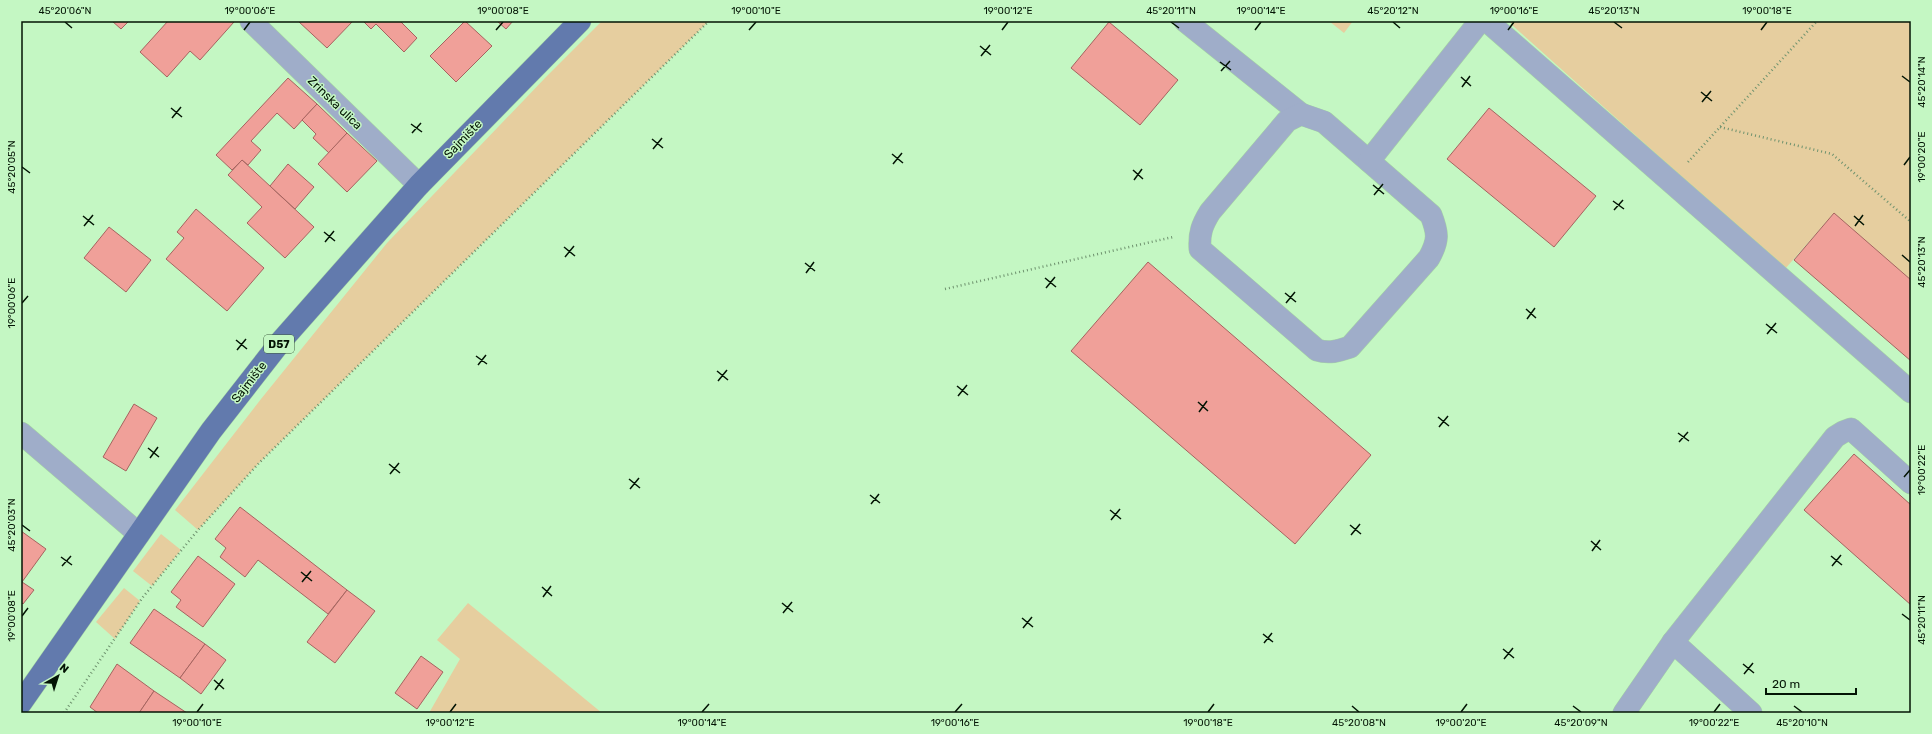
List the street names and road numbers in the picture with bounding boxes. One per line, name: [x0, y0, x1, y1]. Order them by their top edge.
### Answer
street label: Zrinska ulica: [305, 74, 365, 132]
street label: Sajmište: [441, 117, 485, 161]
road number: D57: [264, 335, 294, 353]
street label: Sajmište: [229, 358, 270, 405]

